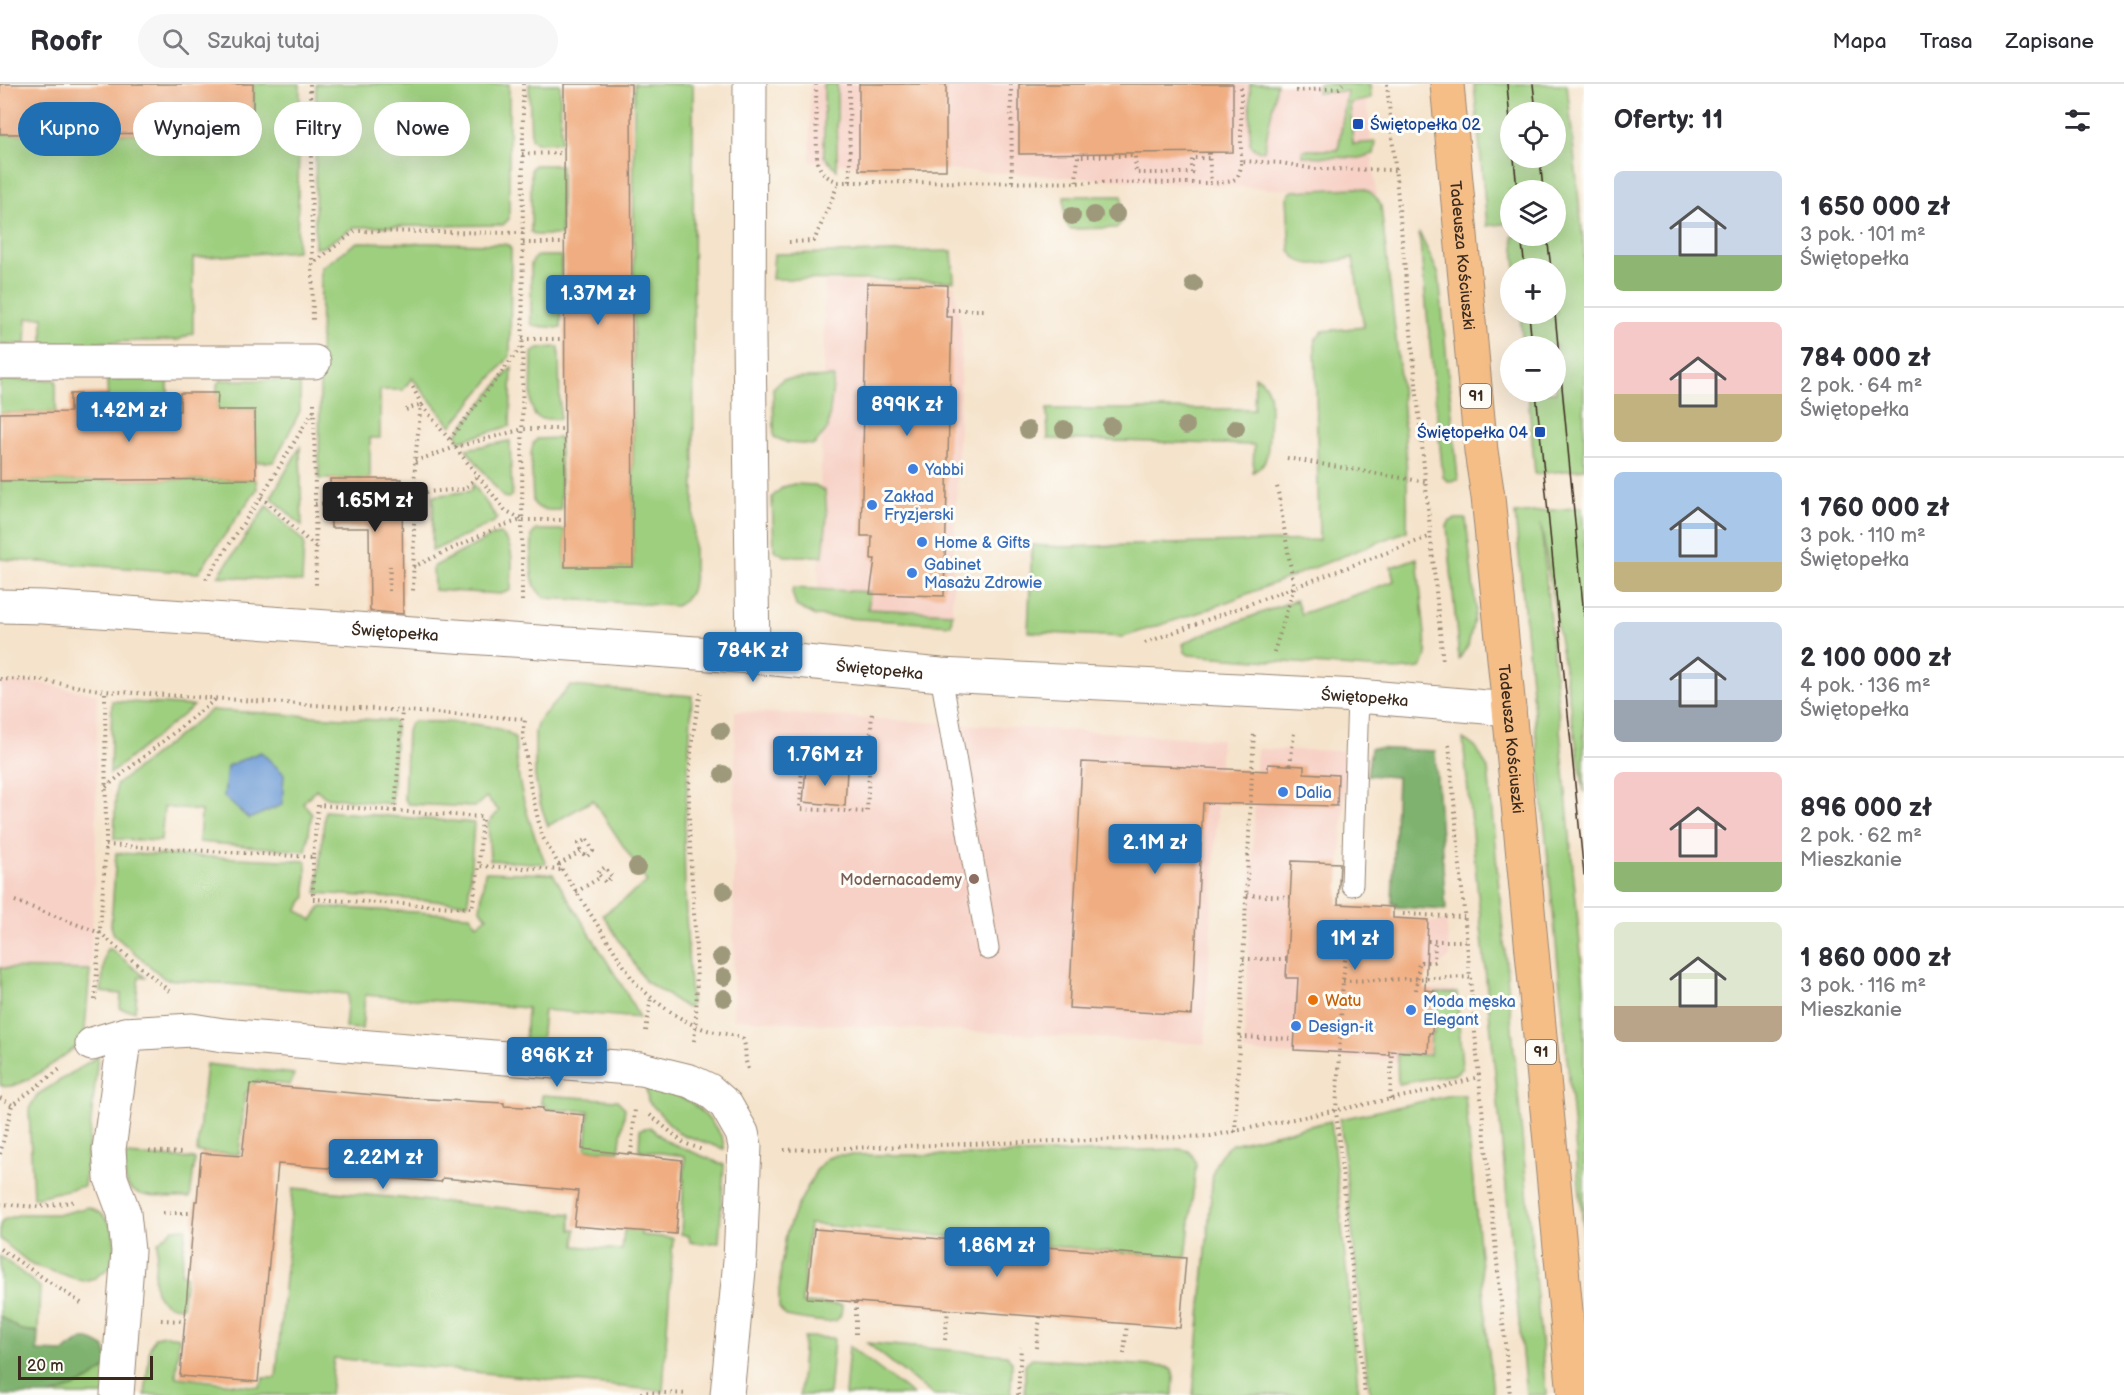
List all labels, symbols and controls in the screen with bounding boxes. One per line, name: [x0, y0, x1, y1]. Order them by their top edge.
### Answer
search box: [138, 14, 558, 68]
text: Roofr: [30, 25, 102, 58]
icon: search: [159, 25, 192, 58]
text: Szukaj tutaj: [207, 28, 320, 55]
text: Mapa: [1833, 29, 1887, 54]
text: Trasa: [1920, 29, 1973, 54]
text: Zapisane: [2006, 29, 2094, 54]
chip: Kupno: [18, 102, 121, 156]
chip: Wynajem: [133, 102, 262, 156]
chip: Filtry: [274, 102, 362, 156]
chip: Nowe: [374, 102, 470, 156]
map controls: [1500, 102, 1566, 402]
button: locate: [1500, 102, 1566, 168]
icon: filters: [2061, 104, 2094, 137]
text: Oferty: 11: [1614, 105, 1723, 136]
place label: Świętopełka 02: [1370, 114, 1481, 135]
marker: Świętopełka 02: [1351, 117, 1365, 131]
street label: Tadeusza Kościuszki: [1445, 180, 1478, 331]
button: layers: [1500, 180, 1566, 246]
text: 1 650 000 zł: [1800, 192, 1950, 223]
icon: home: [1662, 195, 1734, 267]
text: 3 pok. · 101 m²: [1800, 223, 1926, 247]
text: Świętopełka: [1800, 247, 1909, 271]
button: +: [1500, 258, 1566, 324]
pin: 1.37M zł: [536, 275, 660, 326]
text: 1.37M zł: [560, 282, 636, 306]
button: −: [1500, 336, 1566, 402]
text: 784 000 zł: [1800, 343, 1931, 374]
icon: home: [1662, 346, 1734, 418]
text: 2 pok. · 64 m²: [1800, 374, 1922, 398]
road number: 91: [1461, 384, 1491, 408]
pin: 899K zł: [852, 386, 962, 437]
pin: 1.42M zł: [67, 392, 191, 443]
text: 899K zł: [871, 393, 943, 417]
text: Świętopełka: [1800, 398, 1909, 422]
text: 1.42M zł: [91, 399, 167, 423]
place label: Świętopełka 04: [1417, 422, 1528, 443]
marker: Świętopełka 04: [1533, 425, 1547, 439]
place label: Yabbi: [924, 461, 964, 480]
marker: Yabbi: [906, 462, 920, 476]
pin: 1.65M zł: [313, 482, 437, 533]
place label: Zakład Fryzjerski: [883, 488, 954, 525]
text: 1.65M zł: [337, 489, 413, 513]
text: 1 760 000 zł: [1800, 493, 1949, 524]
icon: home: [1662, 496, 1734, 568]
marker: Zakład Fryzjerski: [865, 498, 879, 512]
text: 3 pok. · 110 m²: [1800, 524, 1926, 548]
place label: Home & Gifts: [934, 534, 1030, 553]
marker: Home & Gifts: [915, 535, 929, 549]
text: Świętopełka: [1800, 548, 1909, 572]
place label: Gabinet Masażu Zdrowie: [924, 556, 1043, 593]
marker: Gabinet Masażu Zdrowie: [905, 566, 919, 580]
street label: Świętopełka: [351, 619, 439, 646]
pin: 784K zł: [698, 632, 808, 683]
text: 784K zł: [717, 639, 789, 663]
text: 2 100 000 zł: [1800, 643, 1951, 674]
icon: home: [1662, 646, 1734, 718]
street label: Świętopełka: [835, 655, 924, 684]
street label: Tadeusza Kościuszki: [1494, 663, 1527, 814]
text: 4 pok. · 136 m²: [1800, 674, 1931, 698]
street label: Świętopełka: [1321, 684, 1409, 711]
text: Świętopełka: [1800, 698, 1909, 722]
pin: 1.76M zł: [763, 736, 887, 787]
text: 1.76M zł: [787, 743, 863, 767]
place label: Dalia: [1295, 784, 1332, 803]
marker: Dalia: [1276, 785, 1290, 799]
text: 896 000 zł: [1800, 793, 1932, 824]
icon: home: [1662, 796, 1734, 868]
pin: 2.1M zł: [1100, 824, 1210, 875]
text: 2 pok. · 62 m²: [1800, 824, 1922, 848]
text: 2.1M zł: [1123, 831, 1187, 855]
text: Mieszkanie: [1800, 848, 1902, 872]
place label: Modernacademy: [840, 871, 963, 890]
marker: Modernacademy: [967, 872, 981, 886]
pin: 1M zł: [1313, 920, 1397, 971]
text: 1M zł: [1331, 927, 1379, 951]
text: 1 860 000 zł: [1800, 943, 1951, 974]
icon: home: [1662, 946, 1734, 1018]
text: 3 pok. · 116 m²: [1800, 974, 1926, 998]
place label: Watu: [1325, 992, 1361, 1011]
marker: Watu: [1306, 993, 1320, 1007]
place label: Moda męska Elegant: [1423, 993, 1516, 1030]
text: Mieszkanie: [1800, 998, 1902, 1022]
marker: Moda męska Elegant: [1404, 1003, 1418, 1017]
place label: Design-it: [1308, 1018, 1373, 1037]
marker: Design-it: [1289, 1019, 1303, 1033]
pin: 896K zł: [502, 1037, 612, 1088]
road number: 91: [1526, 1040, 1556, 1064]
text: 896K zł: [521, 1044, 593, 1068]
pin: 2.22M zł: [321, 1139, 445, 1190]
text: 2.22M zł: [343, 1146, 423, 1170]
pin: 1.86M zł: [935, 1227, 1059, 1278]
text: 1.86M zł: [958, 1234, 1036, 1258]
scale bar: [18, 1353, 153, 1380]
text: 20 m: [27, 1357, 63, 1376]

